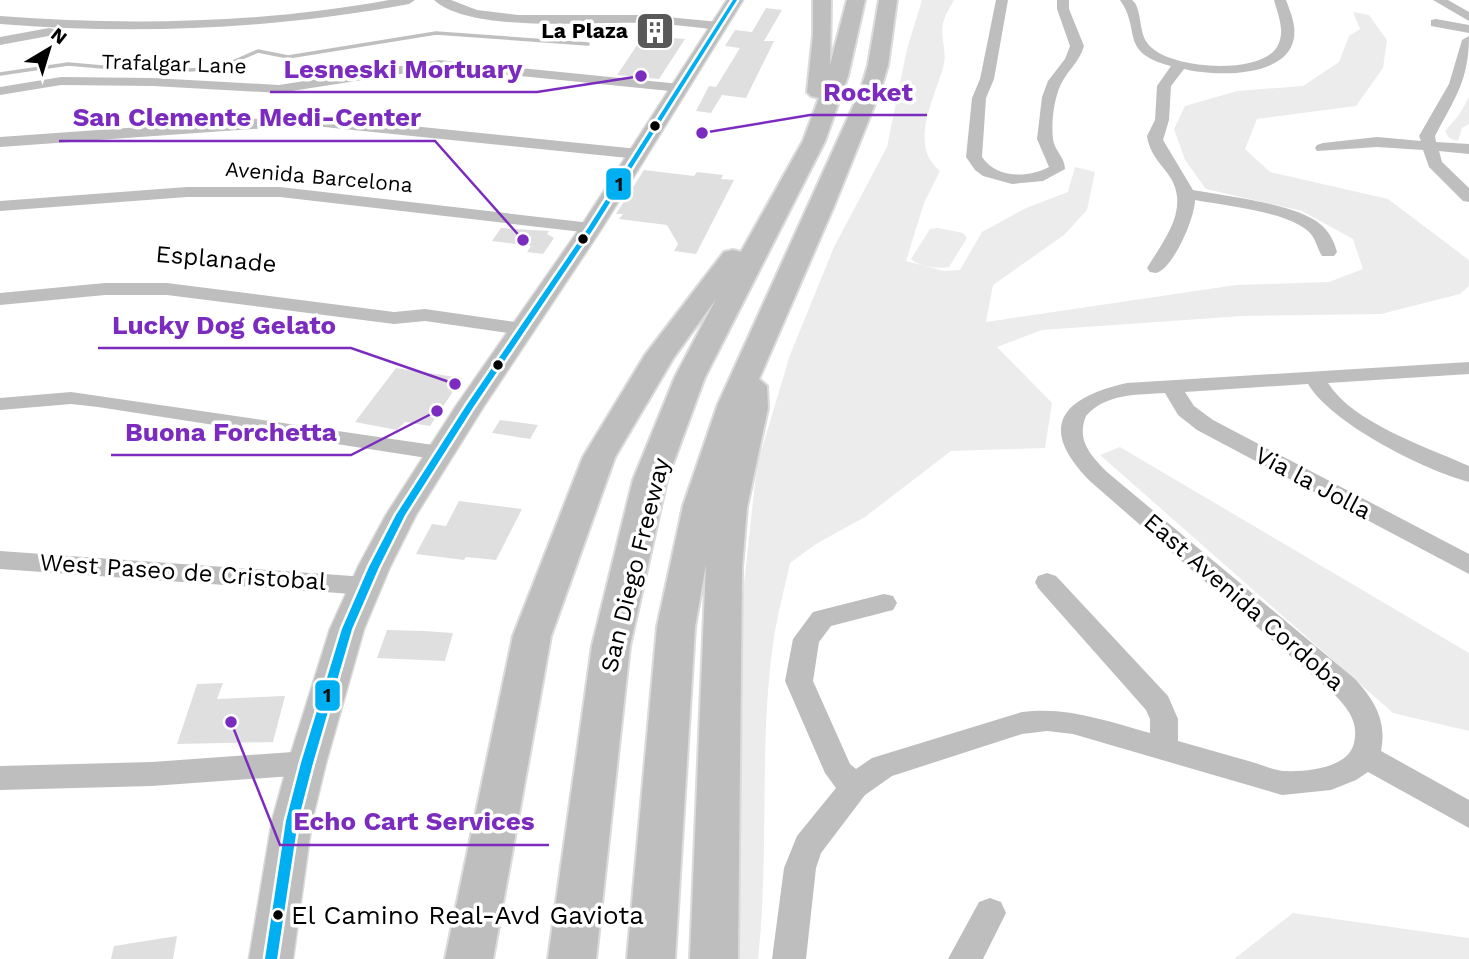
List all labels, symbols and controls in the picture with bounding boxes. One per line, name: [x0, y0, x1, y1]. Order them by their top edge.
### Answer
building icon: La Plaza: [634, 10, 676, 52]
north arrow: [14, 14, 84, 84]
place label: La Plaza: [541, 18, 629, 43]
text: N: [47, 23, 72, 49]
callout: Lesneski Mortuary: [270, 45, 537, 92]
street label: Trafalgar Lane: [101, 48, 247, 79]
text: Lesneski Mortuary: [284, 54, 523, 84]
callout: Rocket: [810, 68, 927, 115]
text: Rocket: [823, 77, 914, 107]
callout: San Clemente Medi-Center: [59, 94, 435, 141]
text: San Clemente Medi-Center: [73, 102, 422, 132]
unlabelled marker: [648, 119, 662, 133]
street label: Avenida Barcelona: [224, 156, 414, 197]
line badge: 1: [605, 167, 632, 201]
text: 1: [615, 173, 623, 196]
unlabelled marker: [576, 232, 590, 246]
street label: Esplanade: [154, 240, 278, 278]
callout: Lucky Dog Gelato: [98, 301, 351, 348]
text: Lucky Dog Gelato: [112, 310, 336, 340]
unlabelled marker: [491, 358, 505, 372]
callout: Buona Forchetta: [111, 408, 351, 455]
text: Buona Forchetta: [125, 417, 337, 447]
street label: Via la Jolla: [1250, 441, 1376, 525]
street label: San Diego Freeway: [595, 454, 675, 675]
street label: East Avenida Cordoba: [1138, 507, 1350, 697]
street label: West Paseo de Cristobal: [39, 548, 328, 596]
line badge: 1: [314, 679, 341, 712]
text: 1: [323, 684, 331, 707]
callout: Echo Cart Services: [280, 798, 549, 845]
text: Echo Cart Services: [293, 806, 535, 836]
place label: El Camino Real-Avd Gaviota: [291, 900, 644, 930]
marker: El Camino Real-Avd Gaviota: [271, 908, 285, 922]

